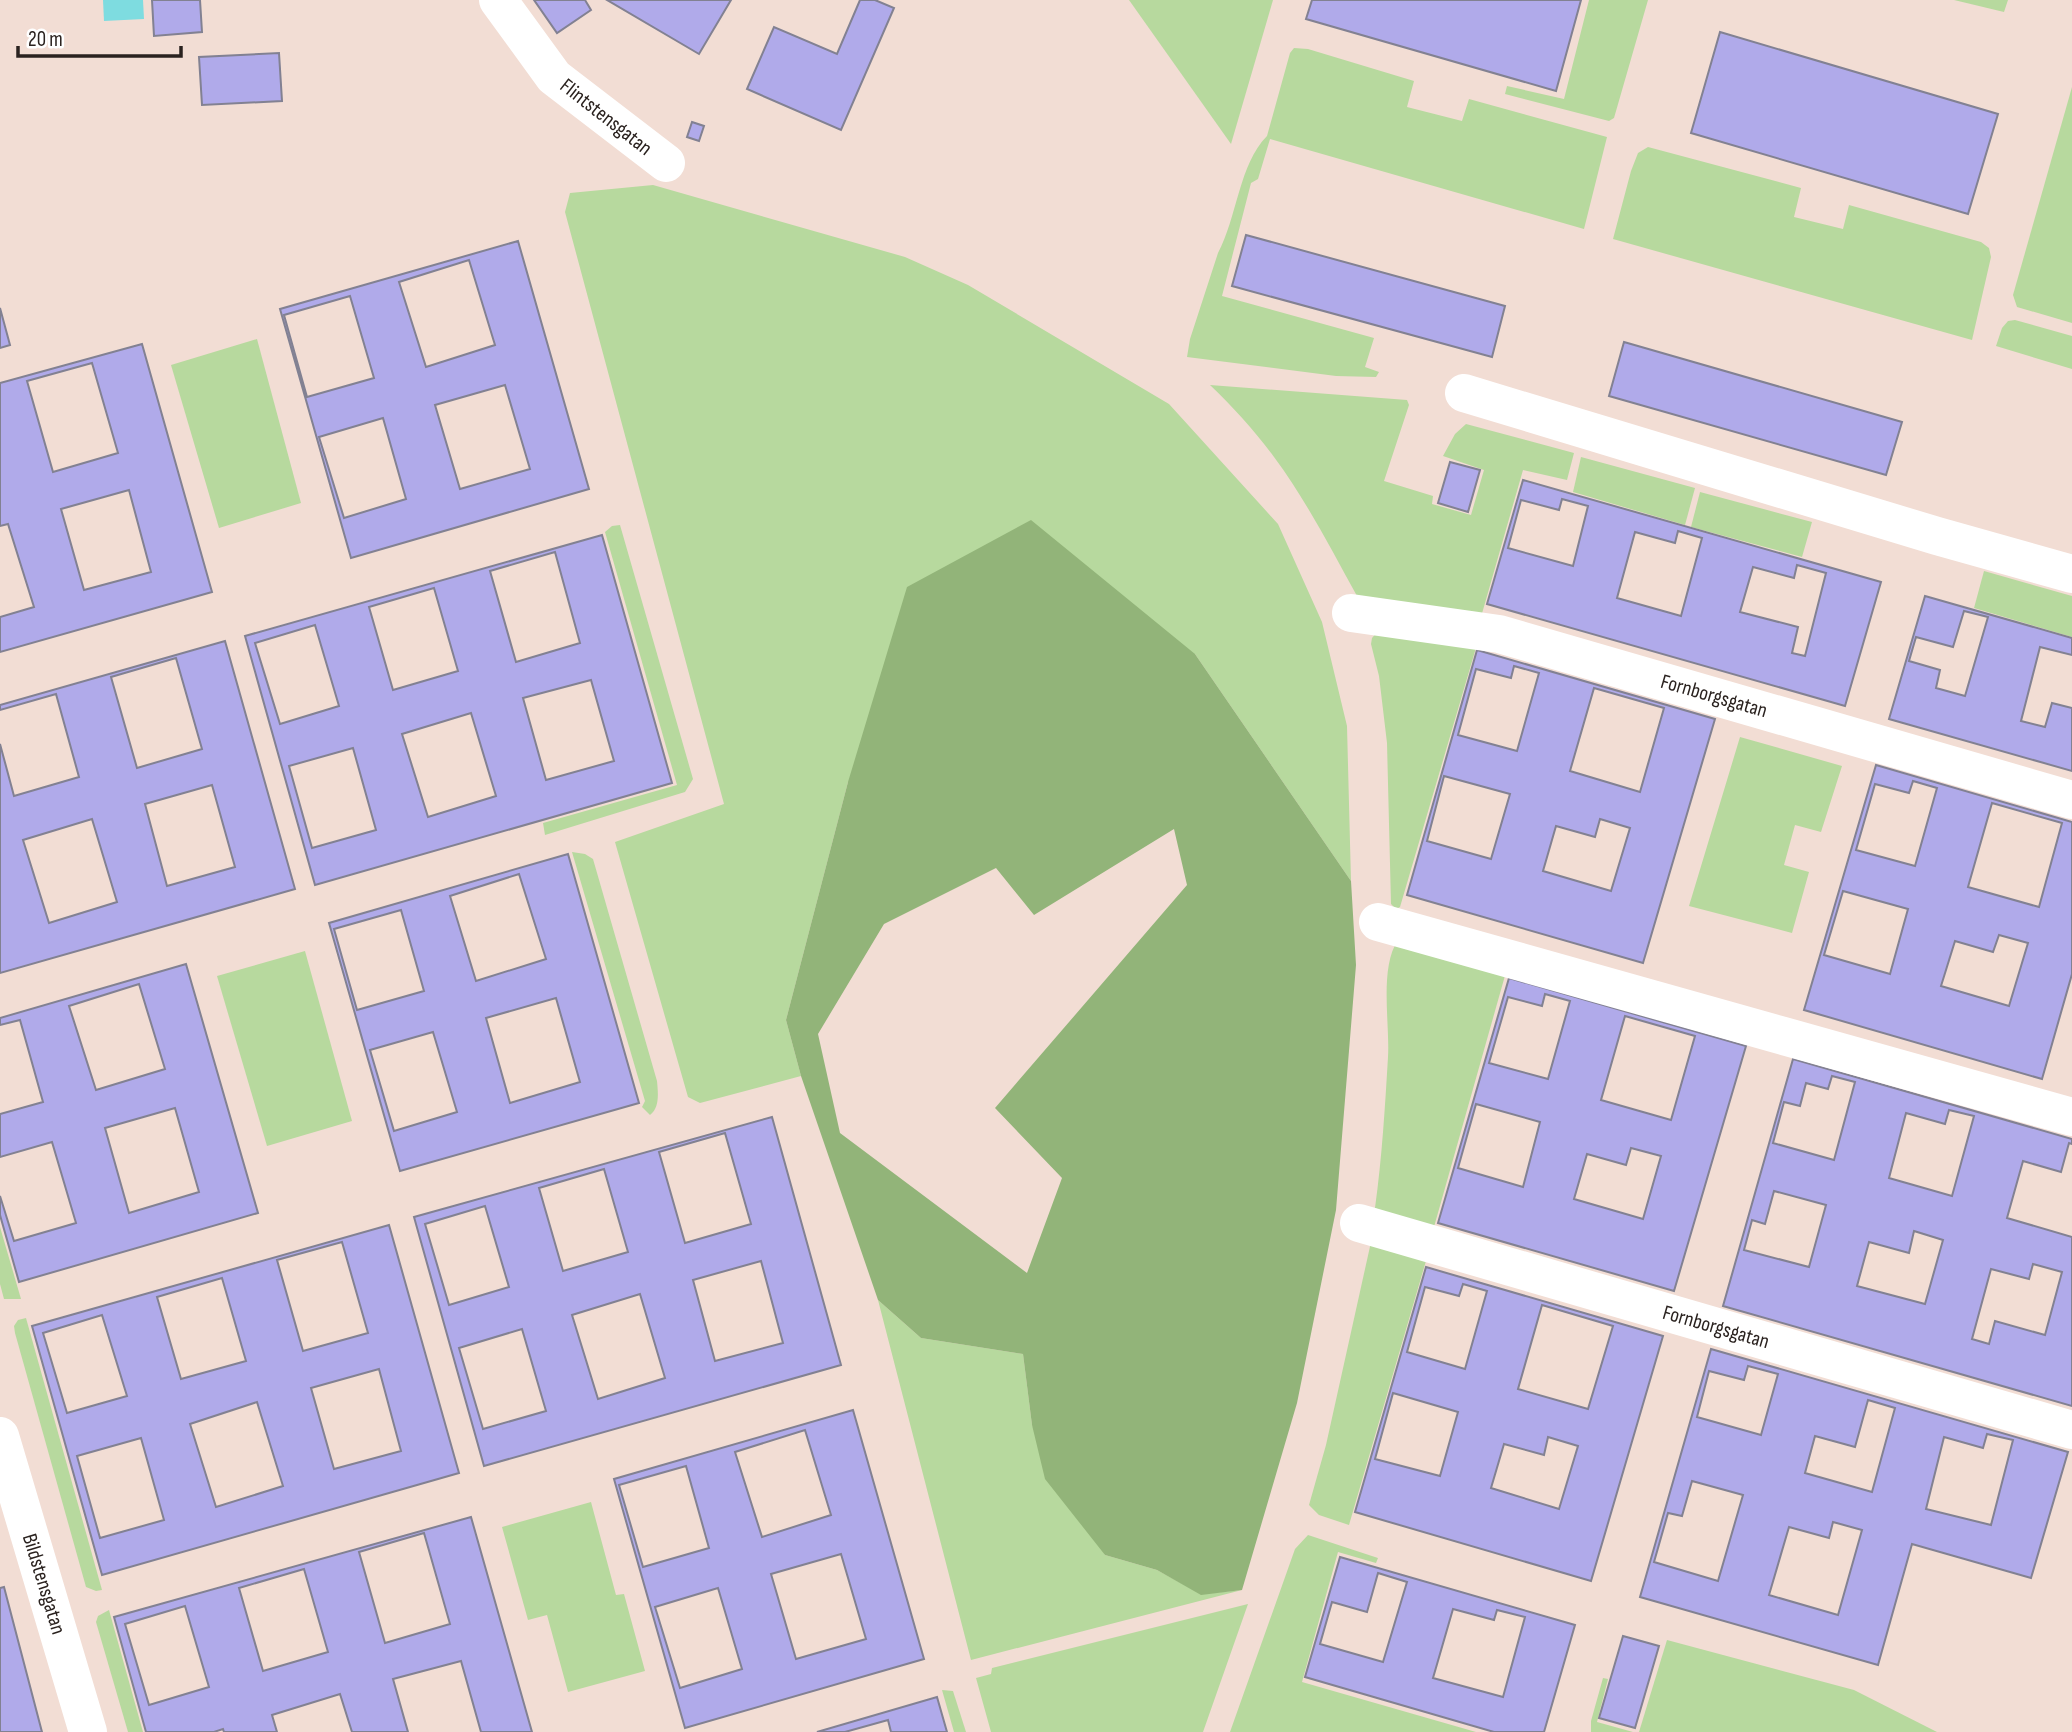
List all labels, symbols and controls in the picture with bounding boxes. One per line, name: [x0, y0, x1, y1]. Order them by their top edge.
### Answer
scale bar: [18, 14, 180, 58]
text: 20 m: [28, 27, 63, 52]
street label: Flintstensgatan: [555, 73, 657, 161]
street label: Fornborgsgatan: [1658, 669, 1770, 723]
street label: Fornborgsgatan: [1660, 1300, 1772, 1354]
street label: Bildstensgatan: [17, 1531, 71, 1637]

